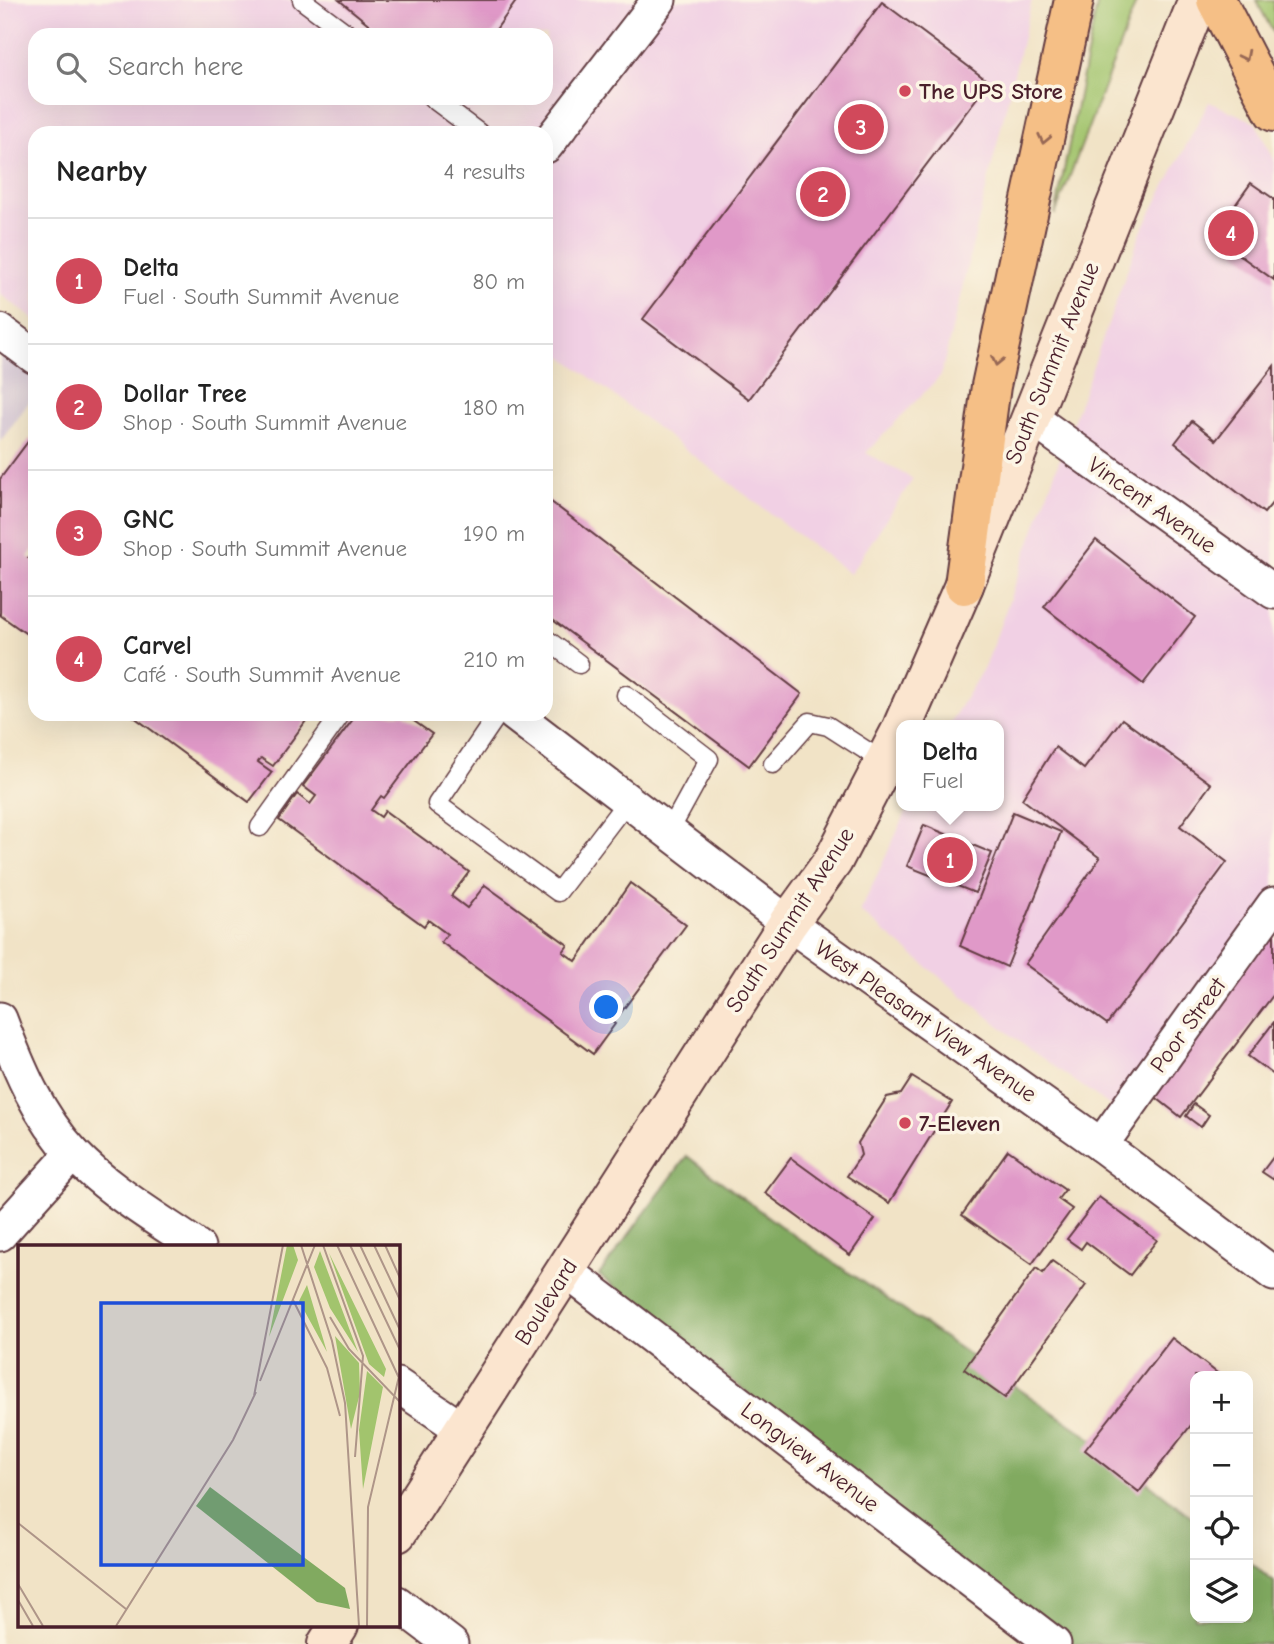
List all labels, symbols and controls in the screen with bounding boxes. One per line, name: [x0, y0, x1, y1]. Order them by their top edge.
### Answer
search box: [28, 28, 553, 105]
icon: search: [52, 48, 90, 86]
one-way arrow: [1236, 49, 1250, 61]
text: Search here: [108, 52, 243, 82]
place label: The UPS Store: [919, 78, 1063, 105]
marker: The UPS Store: [897, 83, 913, 99]
pin: 3: [838, 101, 884, 153]
one-way arrow: [1038, 133, 1052, 145]
text: Nearby: [56, 154, 147, 189]
text: 4 results: [443, 158, 525, 185]
pin: 2: [800, 168, 846, 220]
pin: 4: [1208, 207, 1254, 259]
text: Delta: [123, 253, 179, 283]
street label: South Summit Avenue: [999, 258, 1105, 468]
text: 1: [74, 268, 84, 295]
text: 80 m: [472, 268, 525, 295]
text: Fuel · South Summit Avenue: [123, 283, 399, 310]
one-way arrow: [990, 355, 1005, 367]
text: Dollar Tree: [123, 379, 247, 409]
text: 2: [73, 394, 85, 421]
text: 180 m: [463, 394, 525, 421]
text: Shop · South Summit Avenue: [123, 409, 407, 436]
street label: Vincent Avenue: [1083, 451, 1221, 559]
text: GNC: [123, 505, 174, 535]
text: 3: [73, 520, 85, 547]
text: 190 m: [463, 520, 525, 547]
text: Shop · South Summit Avenue: [123, 535, 407, 562]
text: Carvel: [123, 631, 192, 661]
text: 4: [74, 646, 84, 673]
text: 210 m: [463, 646, 525, 673]
text: Café · South Summit Avenue: [123, 661, 401, 688]
popup: [896, 720, 1004, 811]
text: Delta: [922, 737, 978, 767]
text: Fuel: [922, 767, 963, 794]
street label: South Summit Avenue: [720, 822, 860, 1018]
pin: 1: [927, 834, 973, 886]
street label: West Pleasant View Avenue: [810, 934, 1042, 1108]
street label: Poor Street: [1145, 971, 1232, 1078]
your location: [589, 990, 623, 1024]
place label: 7-Eleven: [919, 1110, 1000, 1137]
marker: 7-Eleven: [897, 1115, 913, 1131]
inset map: [18, 1245, 399, 1626]
street label: Boulevard: [509, 1254, 583, 1350]
map controls: [1190, 1371, 1253, 1623]
button: +: [1190, 1371, 1253, 1434]
street label: Longview Avenue: [736, 1396, 884, 1518]
button: −: [1190, 1434, 1253, 1497]
button: locate: [1190, 1497, 1253, 1560]
button: layers: [1190, 1560, 1253, 1623]

